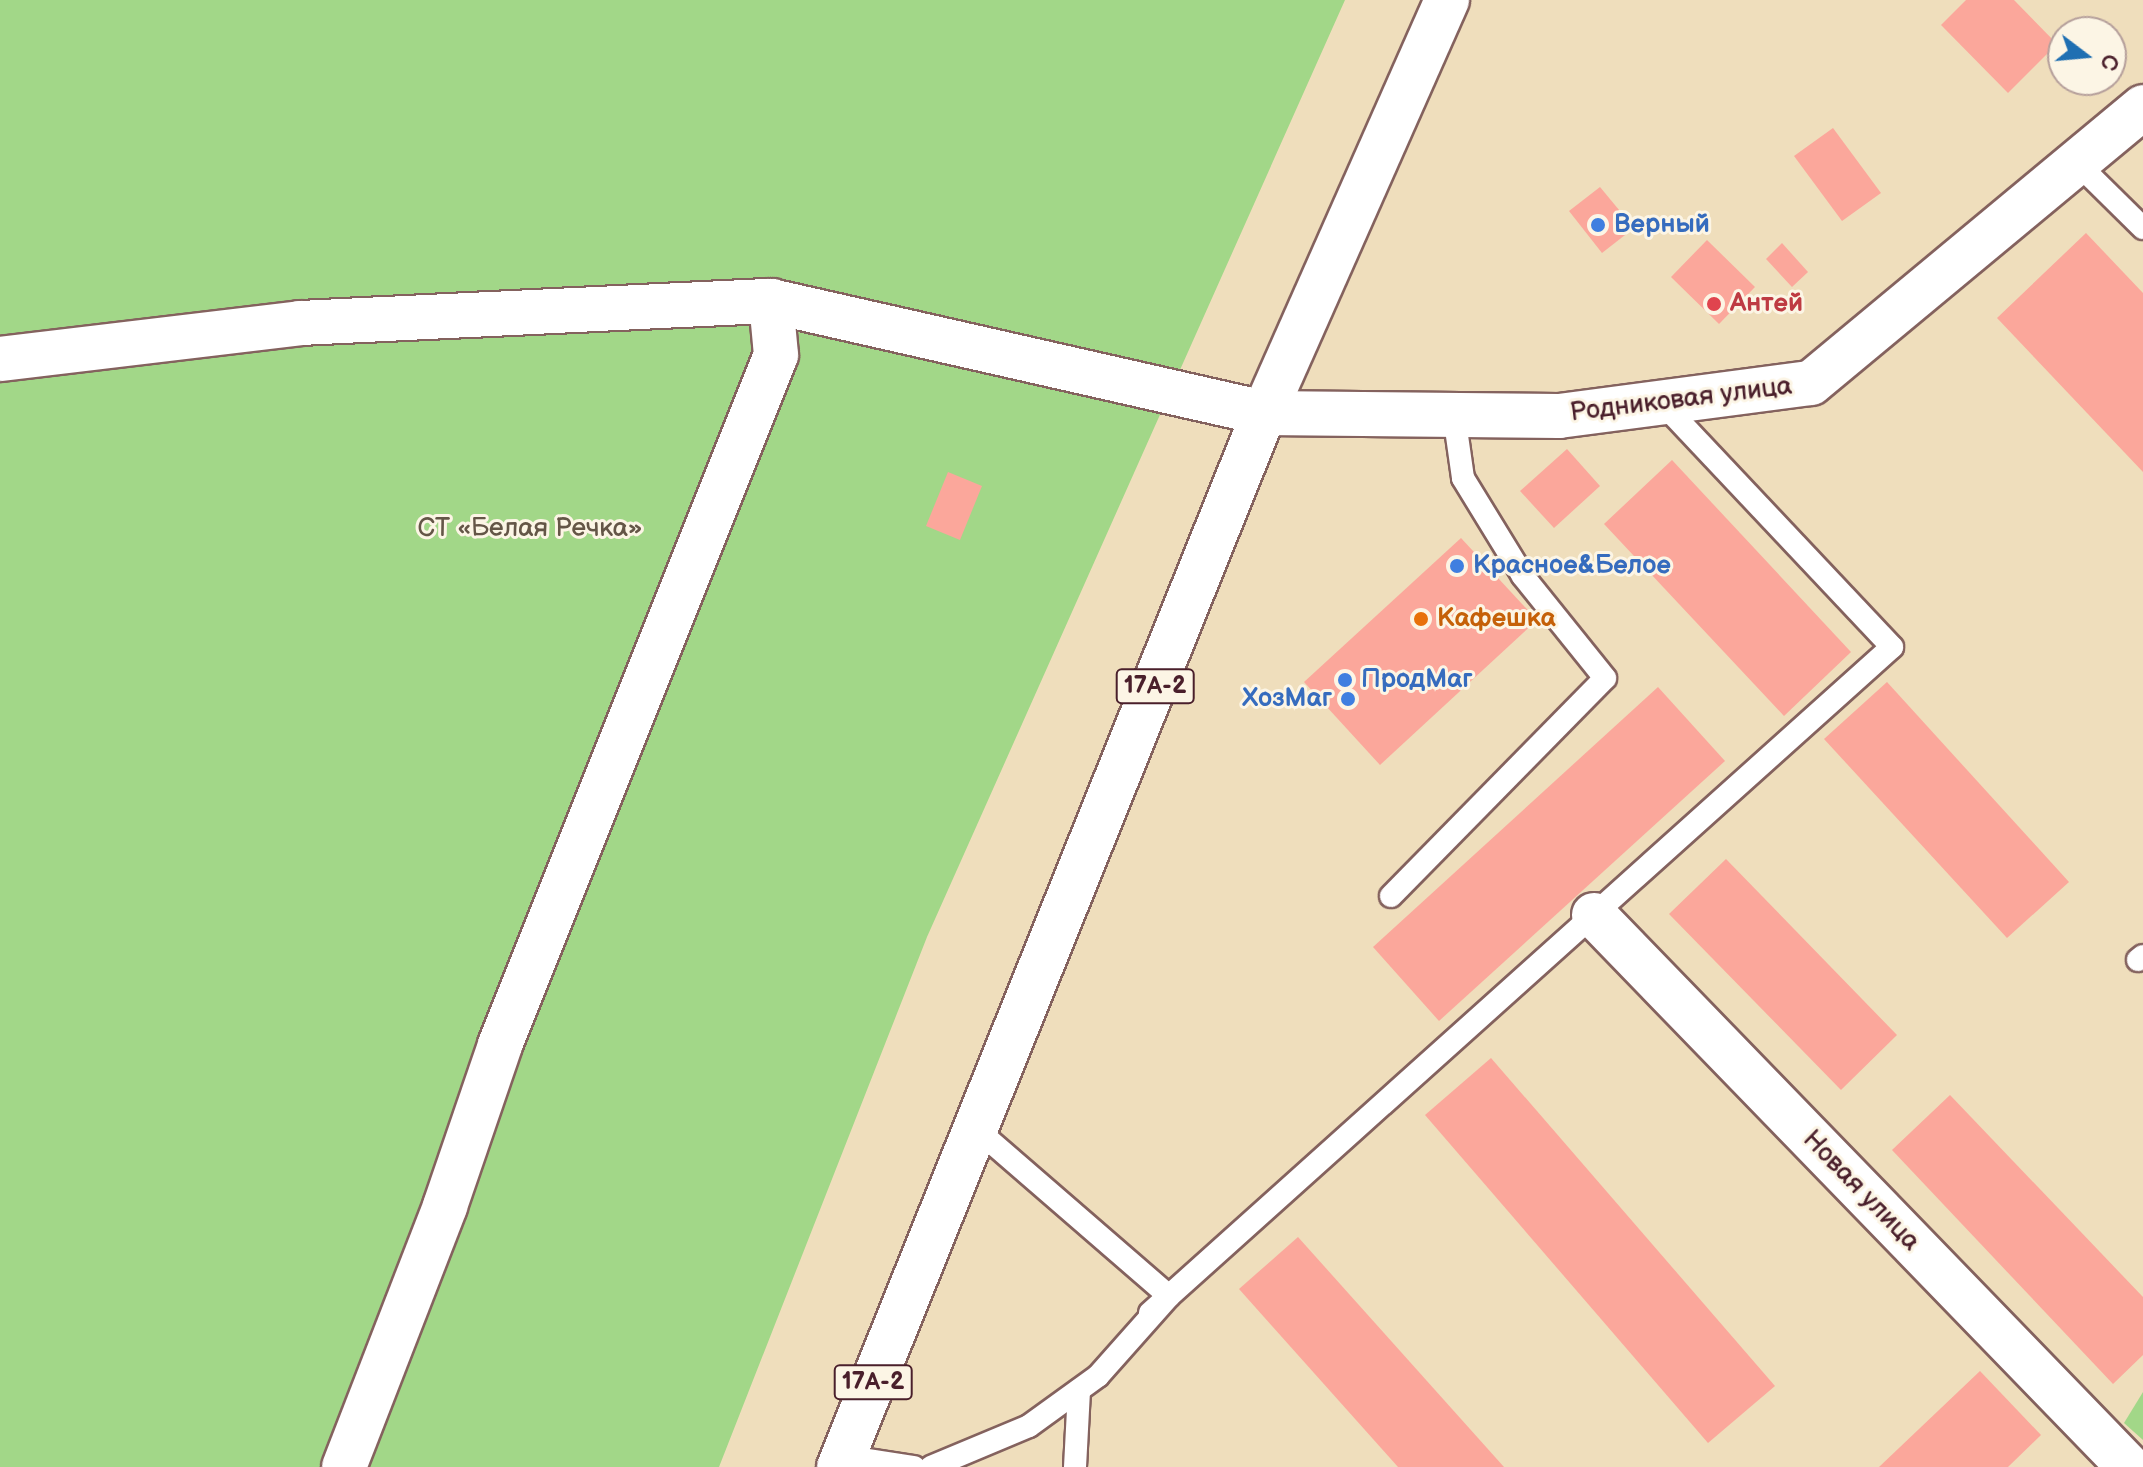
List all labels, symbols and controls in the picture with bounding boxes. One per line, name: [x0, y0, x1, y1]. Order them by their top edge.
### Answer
north arrow: [2047, 16, 2127, 96]
text: С: [2094, 51, 2124, 73]
place label: Верный: [1614, 209, 1710, 241]
marker: Верный: [1589, 216, 1607, 234]
place label: Антей: [1730, 288, 1803, 320]
marker: Антей: [1705, 295, 1723, 313]
street label: Родниковая улица: [1568, 371, 1794, 429]
park label: СТ «Белая Речка»: [417, 513, 643, 545]
place label: Красное&Белое: [1473, 550, 1671, 582]
marker: Красное&Белое: [1448, 557, 1466, 575]
place label: Кафешка: [1437, 603, 1556, 635]
marker: Кафешка: [1412, 610, 1430, 628]
place label: ПродМаг: [1361, 664, 1473, 696]
road number: 17А-2: [1115, 666, 1195, 706]
marker: ПродМаг: [1336, 671, 1354, 689]
place label: ХозМаг: [1242, 683, 1332, 715]
marker: ХозМаг: [1339, 690, 1357, 708]
street label: Новая улица: [1796, 1124, 1926, 1258]
road number: 17А-2: [833, 1362, 913, 1402]

